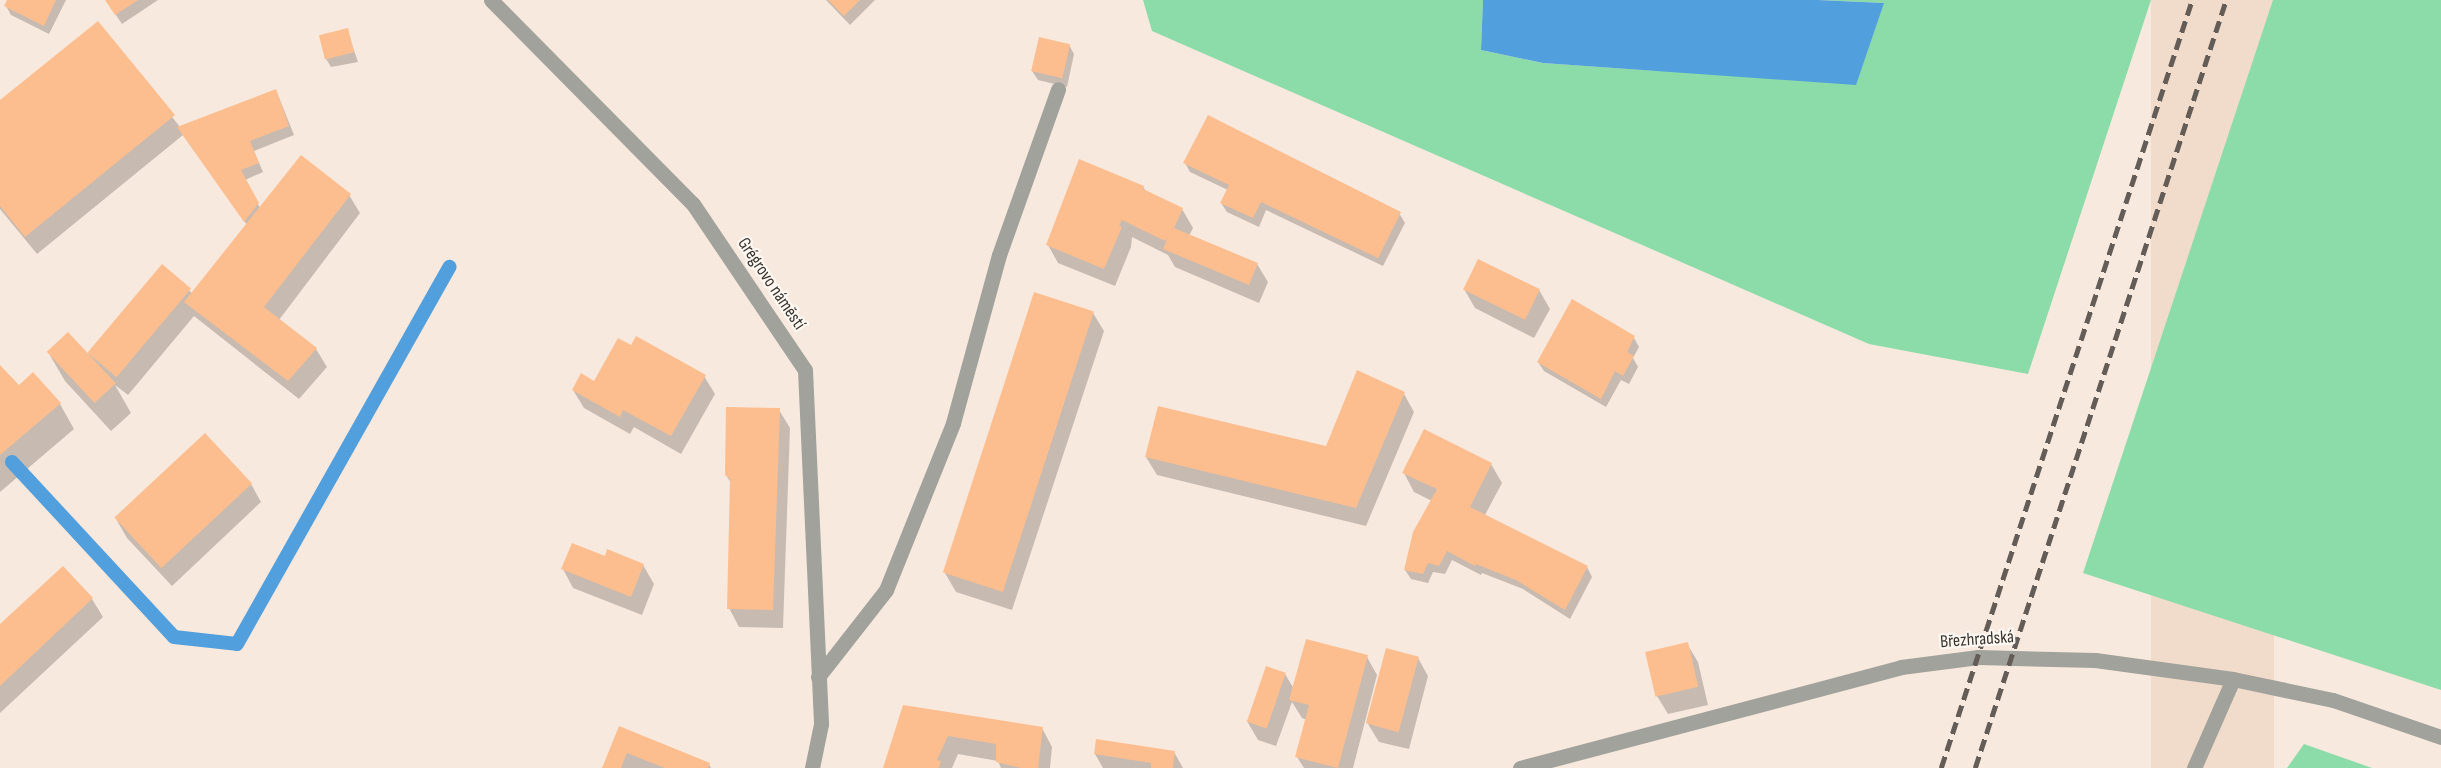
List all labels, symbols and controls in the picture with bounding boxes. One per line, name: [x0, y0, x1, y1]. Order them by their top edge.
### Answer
street label: Grégrovo náměstí: [732, 234, 810, 334]
street label: Březhradská: [1939, 627, 2015, 653]

